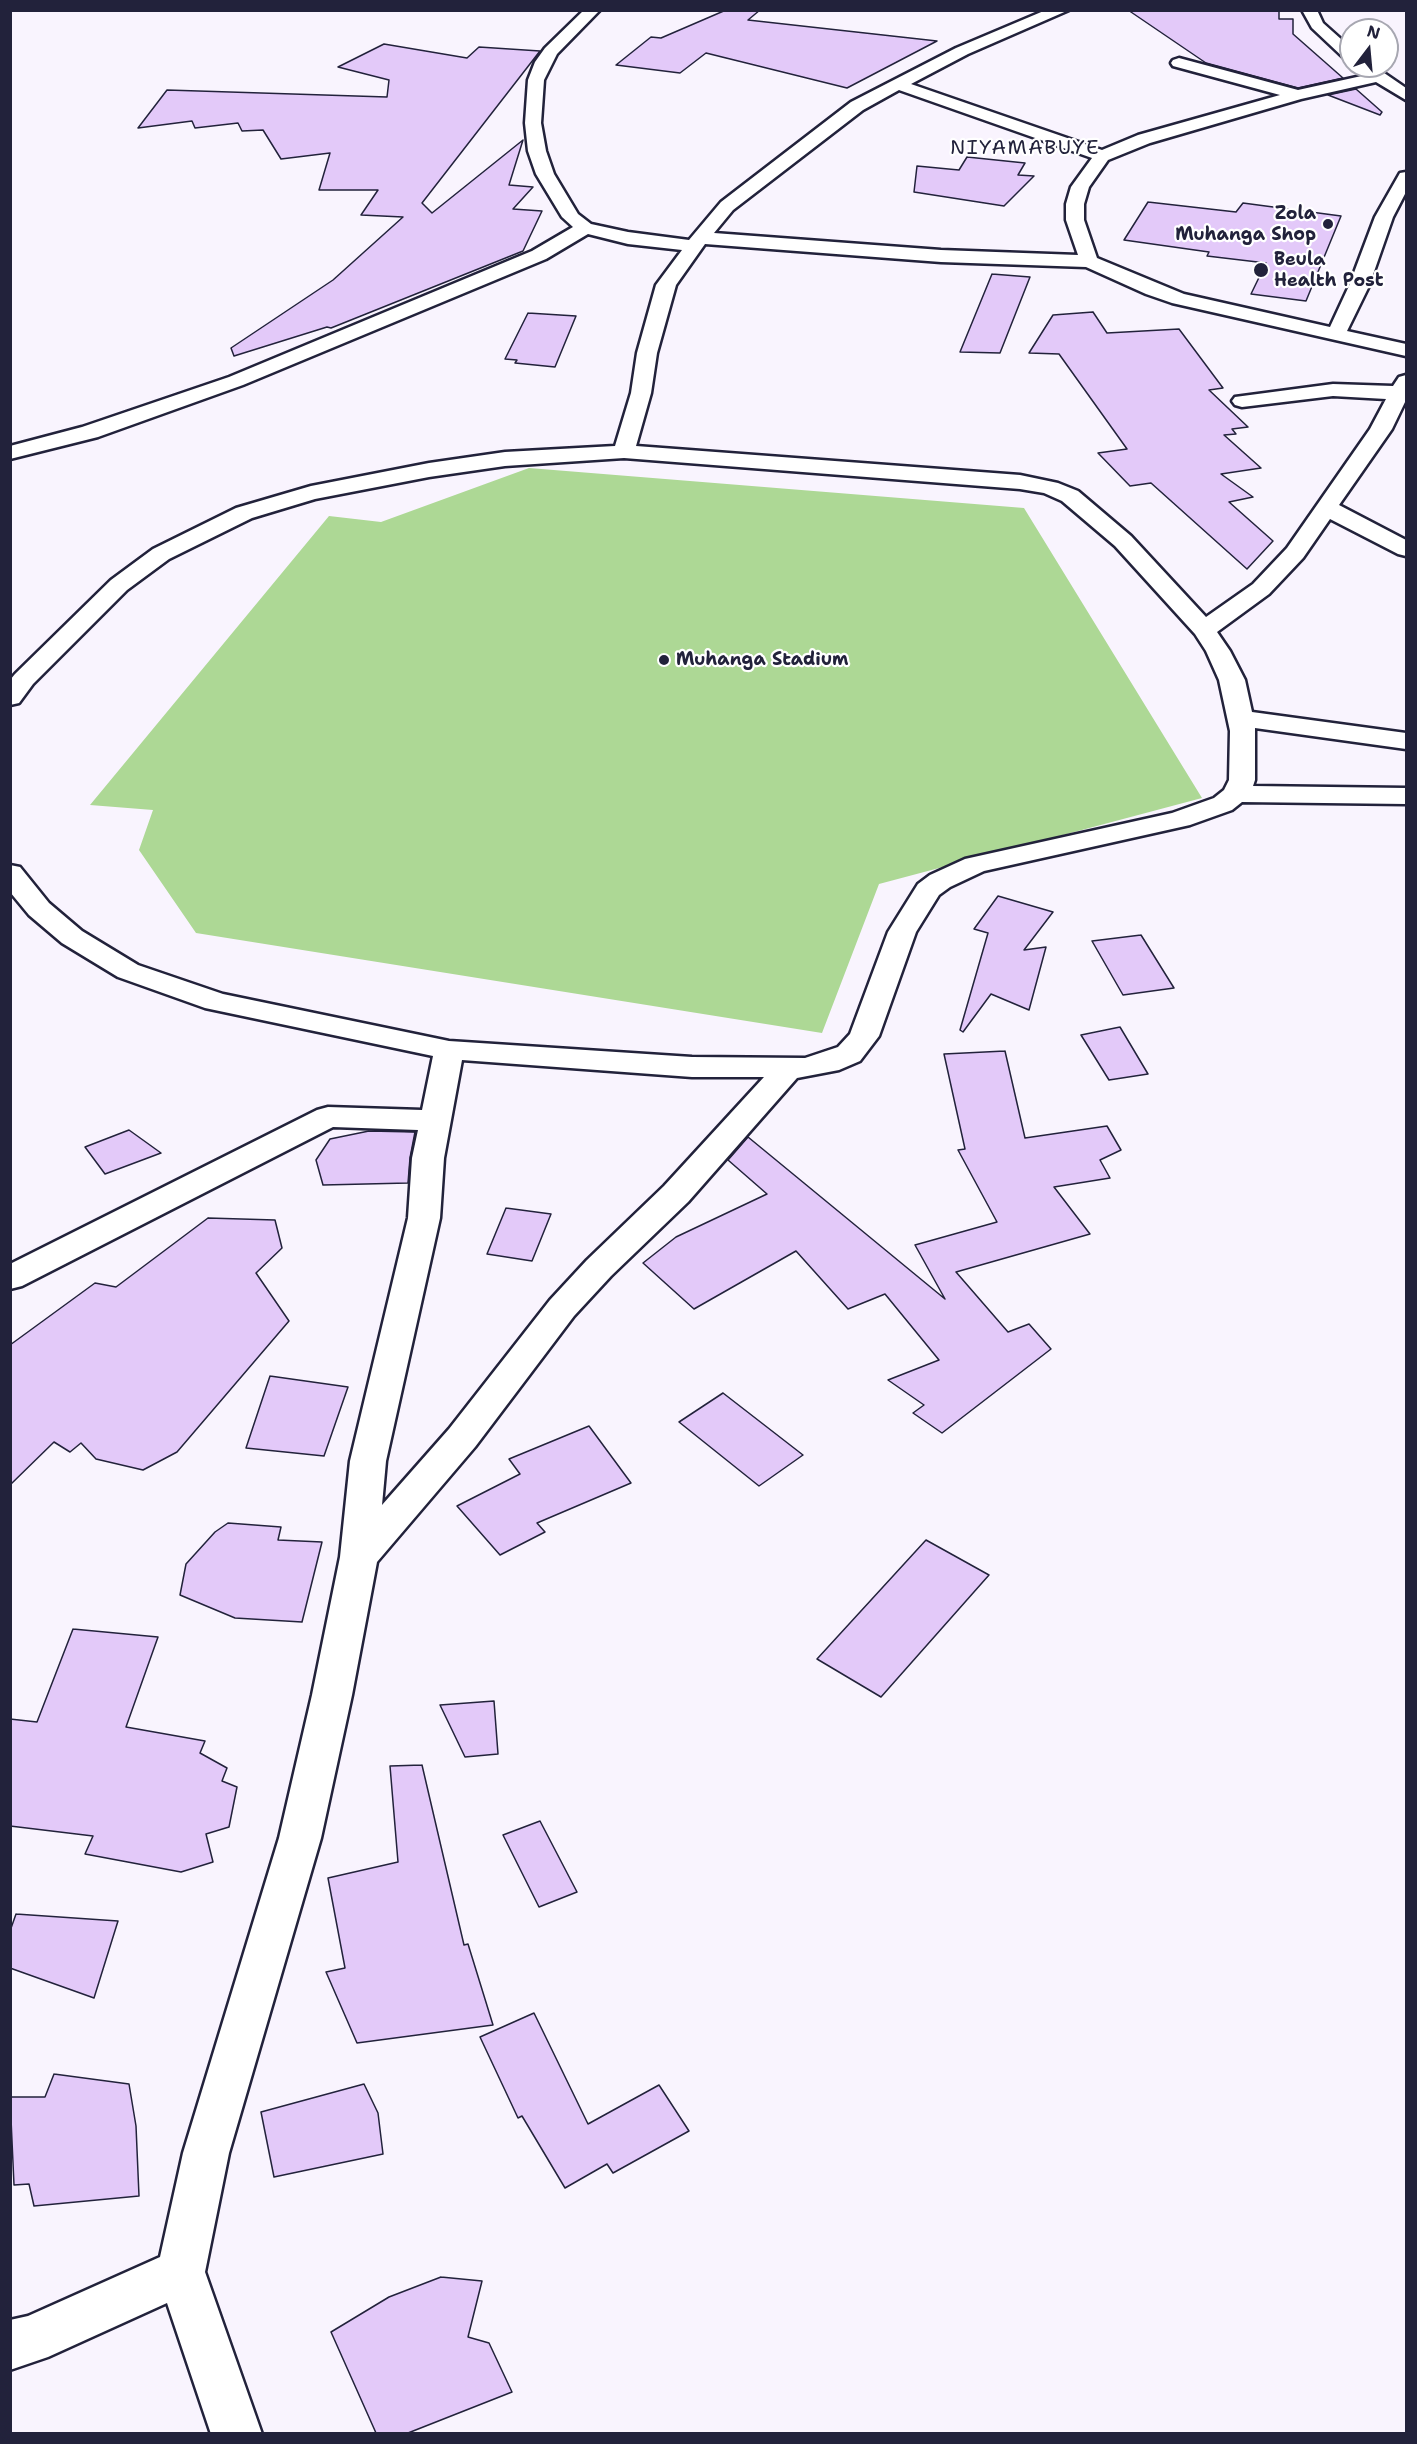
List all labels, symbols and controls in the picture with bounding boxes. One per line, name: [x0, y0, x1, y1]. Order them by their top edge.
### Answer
north arrow: [1339, 18, 1399, 78]
text: N: [1365, 20, 1383, 44]
district label: NIYAMABUYE: [950, 137, 1100, 161]
place label: Zola Muhanga Shop: [1175, 203, 1316, 246]
marker: Zola Muhanga Shop: [1321, 217, 1335, 231]
place label: Beula Health Post: [1274, 249, 1383, 292]
marker: Beula Health Post: [1252, 261, 1270, 279]
place label: Muhanga Stadium: [676, 649, 848, 671]
marker: Muhanga Stadium: [657, 653, 671, 667]

